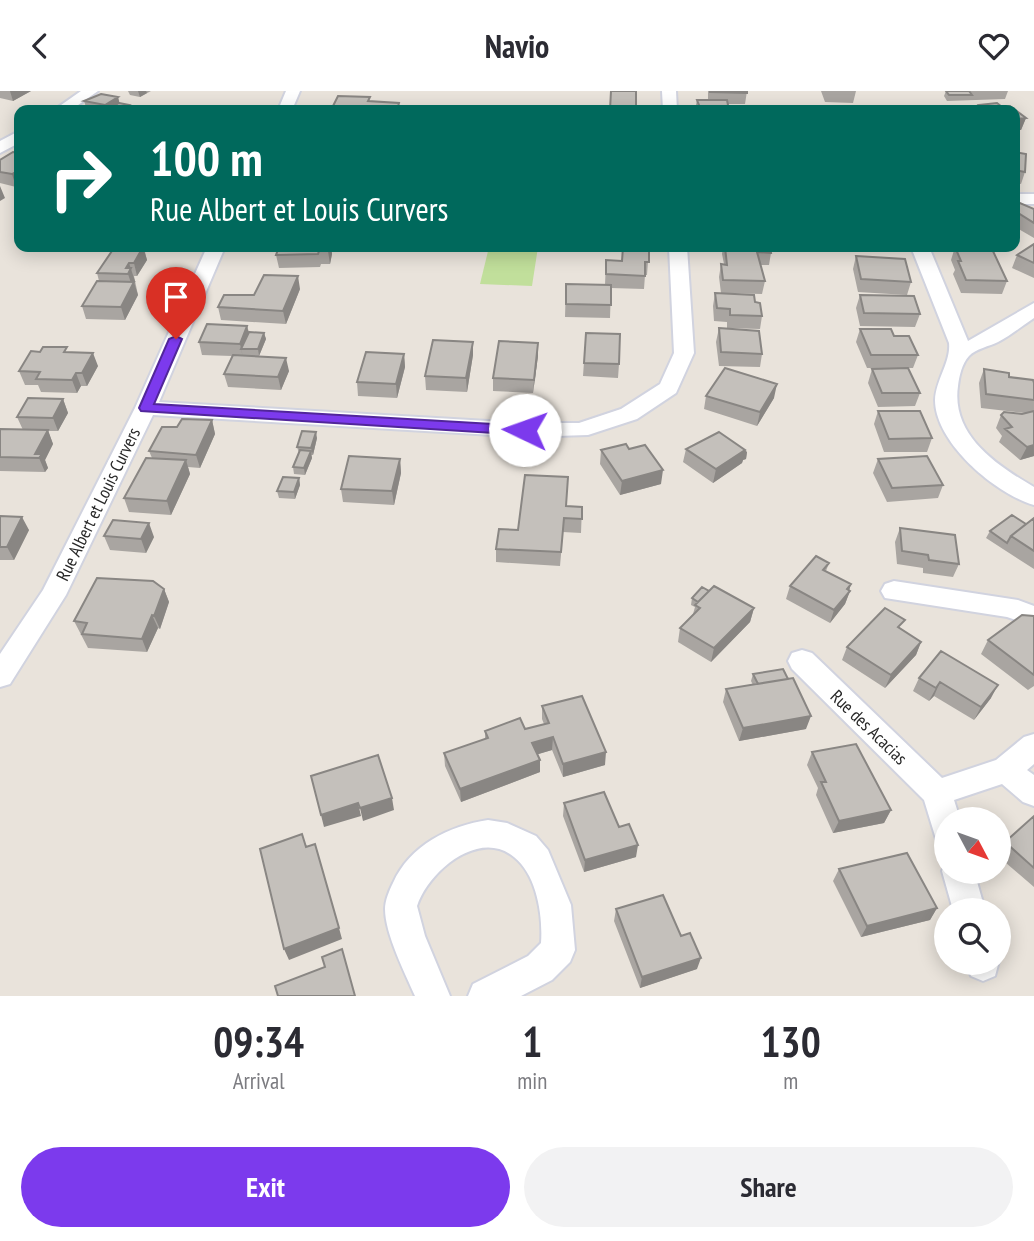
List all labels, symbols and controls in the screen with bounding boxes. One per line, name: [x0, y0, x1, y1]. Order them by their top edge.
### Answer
text: Navio: [485, 25, 549, 67]
icon: back: [21, 27, 59, 65]
icon: heart: [975, 27, 1013, 65]
text: 100 m: [150, 126, 263, 190]
icon: right: [35, 133, 126, 224]
text: Rue Albert et Louis Curvers: [150, 188, 448, 230]
pin: [146, 267, 206, 339]
icon: arrive: [157, 278, 195, 316]
position arrow: [488, 393, 562, 467]
street label: Rue Albert et Louis Curvers: [51, 424, 145, 584]
street label: Rue des Acacias: [826, 685, 912, 769]
north arrow: [934, 807, 1012, 884]
map controls: [934, 807, 1011, 975]
button: search: [934, 898, 1011, 975]
text: 09:34: [213, 1014, 304, 1069]
text: 1: [522, 1014, 542, 1069]
text: 130: [761, 1014, 821, 1069]
text: Arrival: [233, 1066, 285, 1095]
text: min: [517, 1066, 547, 1095]
text: m: [783, 1066, 798, 1095]
button: Exit: [21, 1147, 510, 1227]
button: Share: [524, 1147, 1013, 1227]

